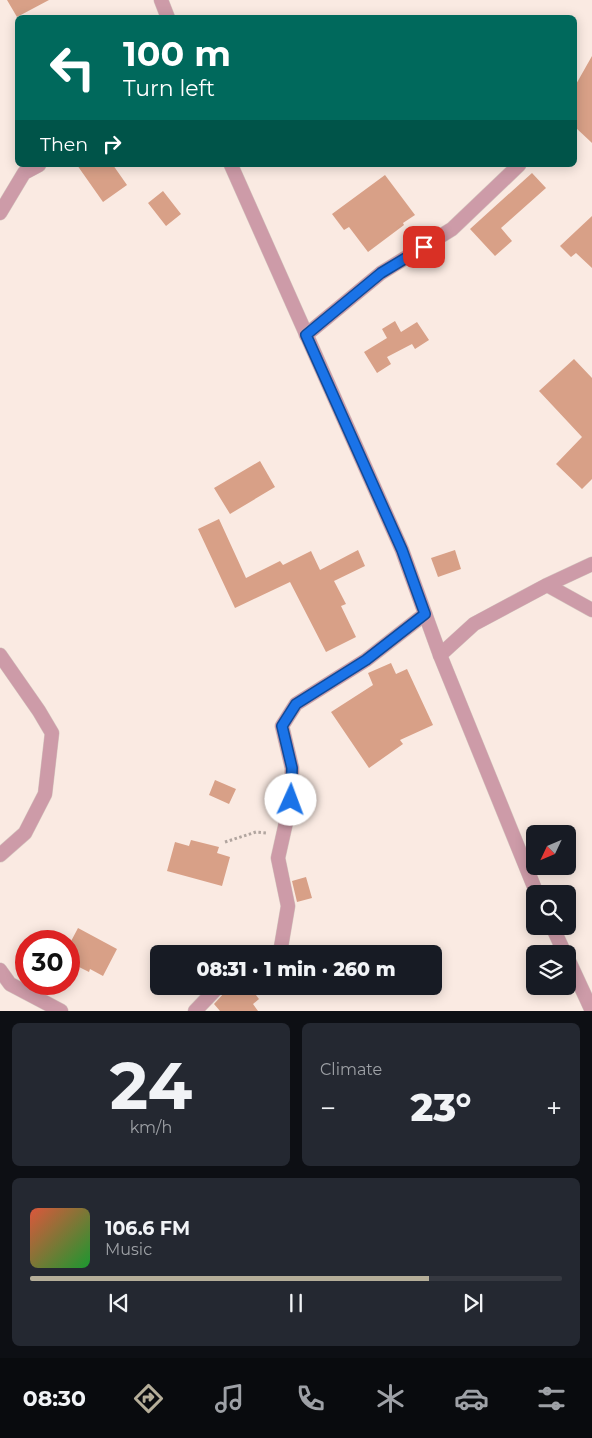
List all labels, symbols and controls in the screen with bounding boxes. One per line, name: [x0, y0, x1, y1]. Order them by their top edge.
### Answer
text: 100 m: [123, 32, 231, 75]
icon: left: [40, 35, 105, 100]
text: Turn left: [123, 75, 215, 102]
icon: right: [98, 130, 126, 158]
text: Then: [40, 133, 88, 156]
pin: [403, 226, 445, 268]
icon: arrive: [410, 233, 438, 261]
position arrow: [264, 773, 316, 825]
north arrow: [526, 825, 576, 875]
map controls: [526, 825, 576, 995]
button: search: [526, 885, 576, 935]
speed limit sign: 30: [15, 930, 80, 995]
button: layers: [526, 945, 576, 995]
text: 08:31 · 1 min · 260 m: [196, 958, 396, 981]
text: 24: [110, 1046, 192, 1125]
text: Climate: [320, 1060, 382, 1079]
text: 23°: [411, 1084, 471, 1131]
text: −: [320, 1091, 336, 1125]
text: +: [546, 1091, 562, 1125]
text: km/h: [130, 1118, 172, 1137]
text: 106.6 FM: [105, 1217, 190, 1240]
text: Music: [105, 1240, 152, 1259]
icon: previous: [105, 1289, 133, 1317]
icon: pause: [282, 1289, 310, 1317]
icon: next: [459, 1289, 487, 1317]
icon: directions: [131, 1381, 166, 1416]
icon: music: [212, 1381, 247, 1416]
icon: phone: [293, 1381, 328, 1416]
icon: climate: [373, 1381, 408, 1416]
icon: car: [454, 1381, 489, 1416]
icon: filters: [534, 1381, 569, 1416]
text: 08:30: [23, 1385, 86, 1412]

